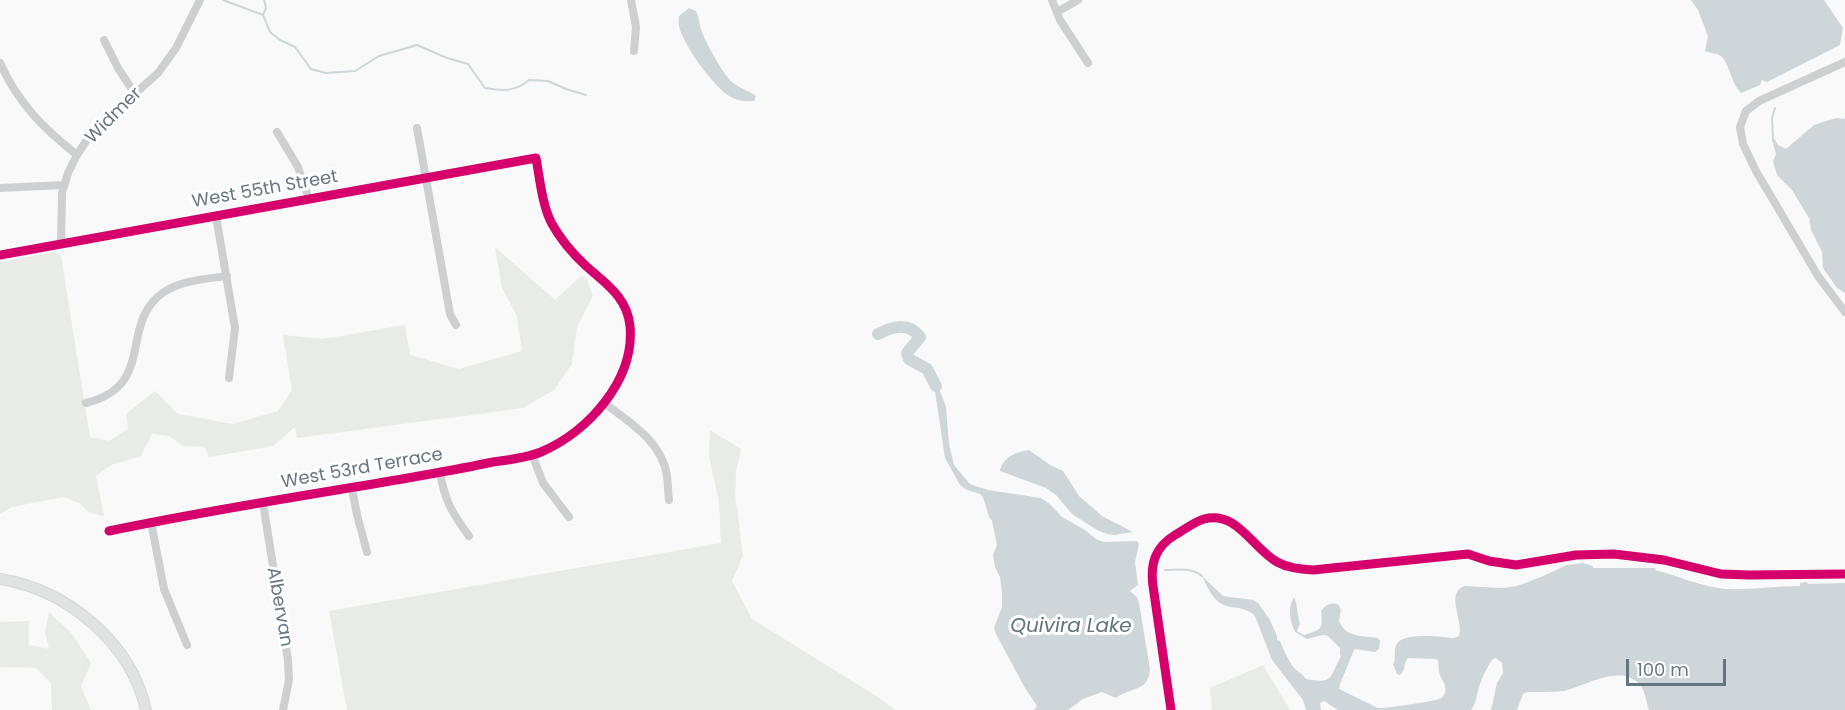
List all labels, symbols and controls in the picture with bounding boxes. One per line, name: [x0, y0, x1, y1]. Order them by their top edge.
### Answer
street label: Widmer: [81, 83, 147, 149]
street label: West 55th Street: [190, 167, 340, 213]
street label: West 53rd Terrace: [280, 444, 444, 494]
street label: Albervan: [261, 566, 297, 648]
water label: Quivira Lake: [1010, 615, 1132, 639]
scale bar: [1629, 647, 1730, 685]
text: 100 m: [1637, 657, 1689, 682]

